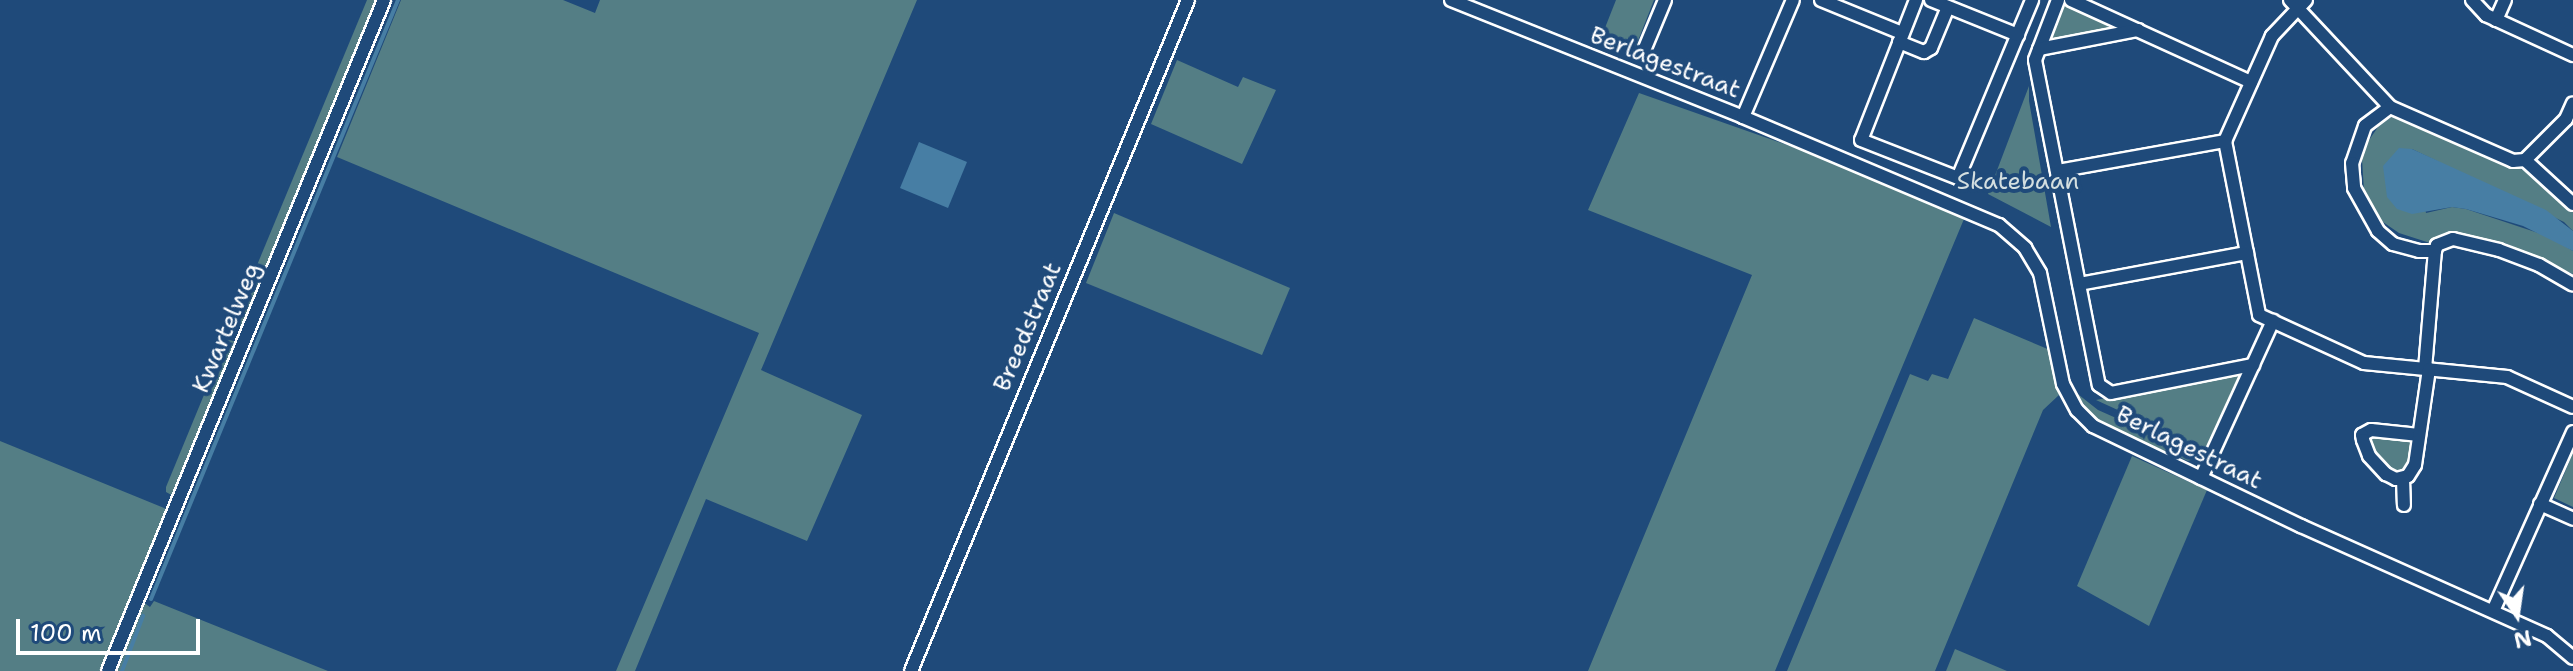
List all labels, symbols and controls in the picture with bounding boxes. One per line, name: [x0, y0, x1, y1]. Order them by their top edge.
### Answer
street label: Berlagestraat: [1586, 21, 1744, 105]
park label: Skatebaan: [1957, 168, 2079, 196]
street label: Breedstraat: [988, 258, 1068, 396]
street label: Kwartelweg: [187, 259, 267, 397]
street label: Berlagestraat: [2111, 400, 2267, 496]
north arrow: [2477, 575, 2557, 655]
scale bar: [20, 603, 204, 653]
text: 100 m: [30, 617, 102, 649]
text: N: [2511, 623, 2534, 655]

